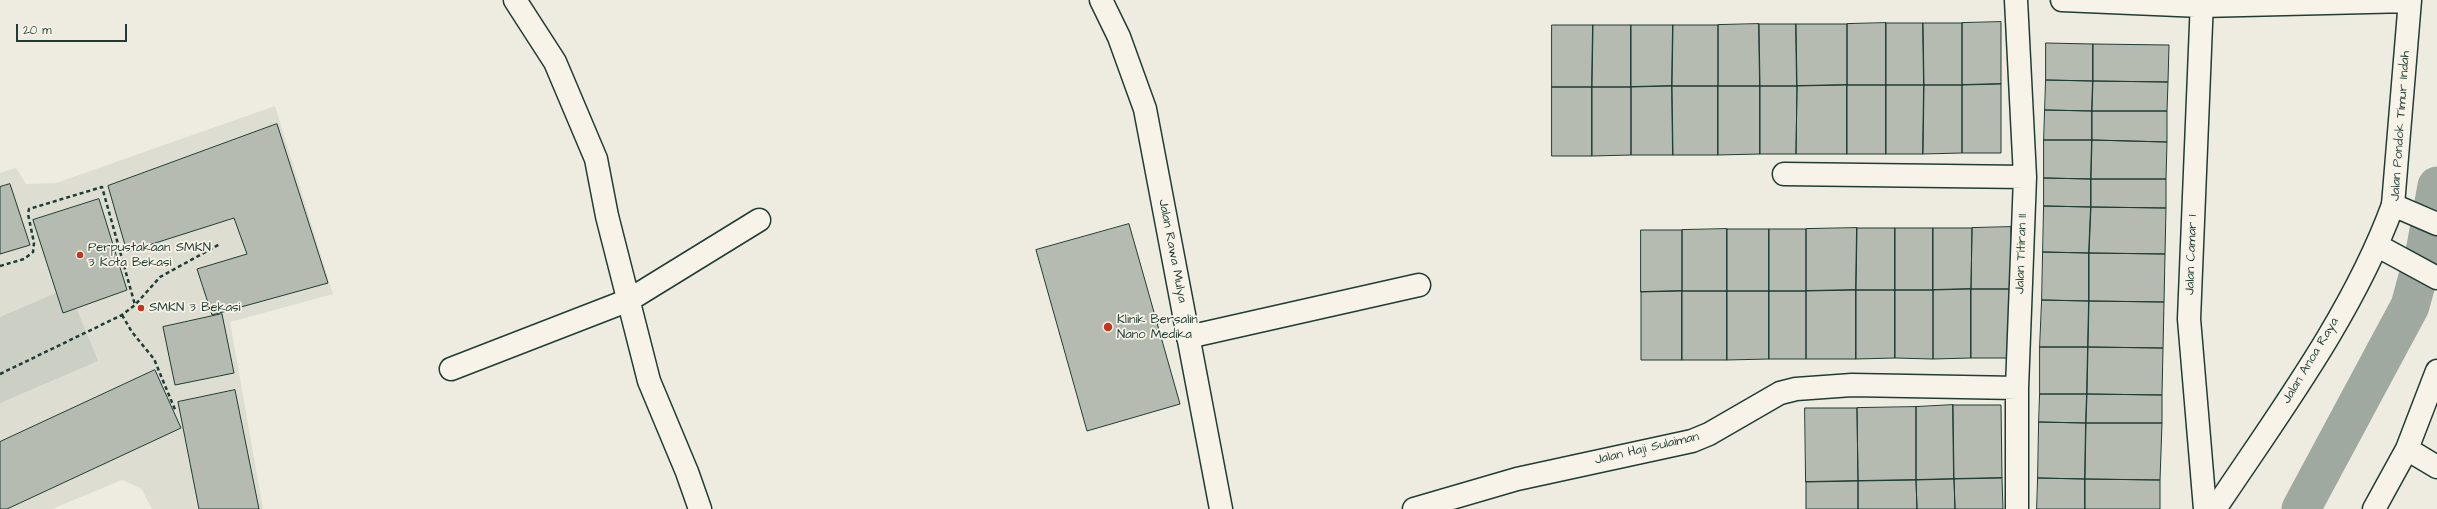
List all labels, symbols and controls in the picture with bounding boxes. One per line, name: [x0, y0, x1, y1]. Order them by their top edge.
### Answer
scale bar: [18, 16, 129, 42]
text: 20 m: [23, 22, 52, 39]
street label: Jalan Pondok Timur Indah: [2388, 50, 2414, 202]
street label: Jalan Rawa Mulya: [1154, 198, 1190, 304]
street label: Jalan Titiran II: [2013, 213, 2031, 295]
street label: Jalan Camar 1: [2183, 215, 2201, 295]
place label: Perpustakaan SMKN 3 Kota Bekasi: [88, 240, 211, 271]
marker: Perpustakaan SMKN 3 Kota Bekasi: [75, 250, 85, 260]
place label: SMKN 3 Bekasi: [149, 300, 241, 316]
marker: SMKN 3 Bekasi: [136, 303, 146, 313]
place label: Klinik Bersalin Nano Medika: [1117, 312, 1198, 343]
street label: Jalan Anoa Raya: [2279, 315, 2343, 407]
marker: Klinik Bersalin Nano Medika: [1102, 321, 1114, 333]
street label: Jalan Haji Sulaiman: [1593, 429, 1701, 469]

